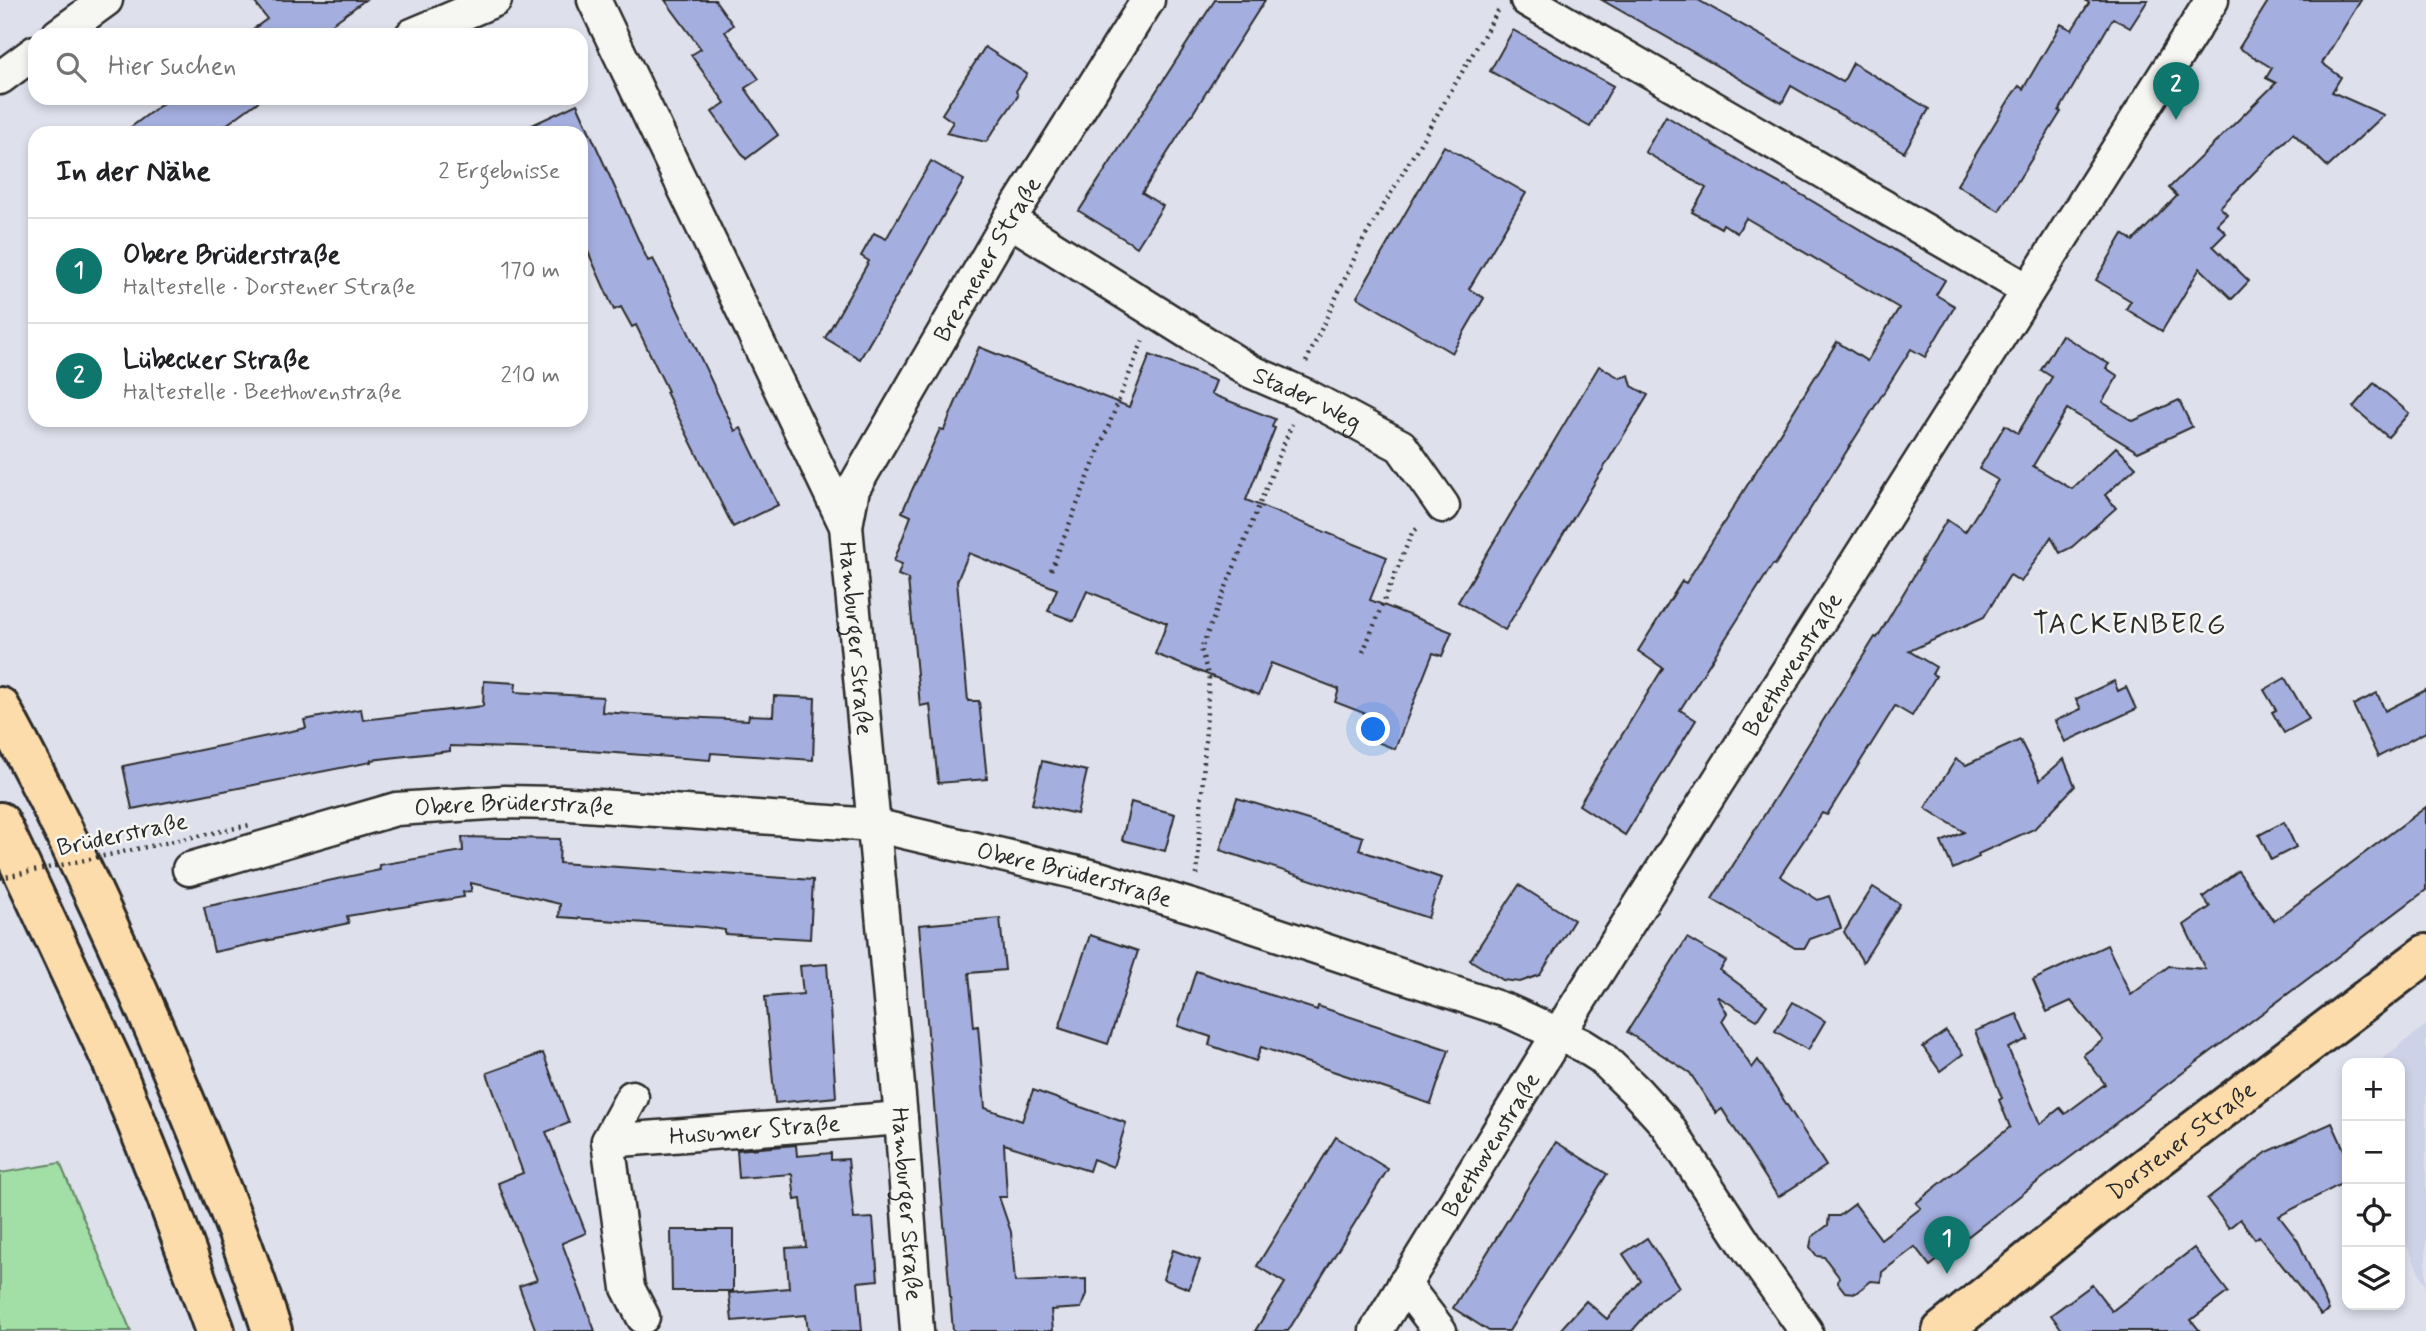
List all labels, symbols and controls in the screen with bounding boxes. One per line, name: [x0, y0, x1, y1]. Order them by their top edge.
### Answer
search box: [28, 28, 588, 105]
icon: search: [52, 48, 90, 86]
text: Hier suchen: [108, 50, 236, 84]
pin: 2: [2153, 62, 2199, 120]
text: In der Nähe: [56, 152, 211, 191]
text: 2 Ergebnisse: [438, 157, 560, 187]
street label: Bremener Straße: [928, 171, 1050, 348]
text: Obere Brüderstraße: [123, 239, 340, 273]
text: 1: [74, 256, 84, 286]
text: 170 m: [500, 256, 560, 286]
text: Haltestelle · Dorstener Straße: [123, 273, 416, 303]
text: Lübecker Straße: [123, 344, 310, 378]
street label: Stader Weg: [1248, 360, 1366, 441]
text: 2: [73, 361, 85, 391]
text: 210 m: [500, 361, 560, 391]
text: Haltestelle · Beethovenstraße: [123, 378, 402, 408]
street label: Hamburger Straße: [831, 540, 879, 737]
street label: Beethovenstraße: [1736, 587, 1851, 743]
district label: TACKENBERG: [2033, 607, 2227, 644]
your location: [1356, 712, 1390, 746]
street label: Obere Brüderstraße: [413, 788, 616, 825]
street label: Brüderstraße: [54, 806, 191, 864]
street label: Obere Brüderstraße: [973, 836, 1176, 916]
map controls: [2342, 1058, 2405, 1310]
button: +: [2342, 1058, 2405, 1121]
street label: Beethovenstraße: [1436, 1067, 1548, 1223]
street label: Dorstener Straße: [2101, 1075, 2263, 1208]
street label: Hamburger Straße: [883, 1106, 929, 1302]
street label: Husumer Straße: [668, 1109, 841, 1153]
button: −: [2342, 1121, 2405, 1184]
button: locate: [2342, 1184, 2405, 1247]
pin: 1: [1924, 1216, 1970, 1274]
button: layers: [2342, 1247, 2405, 1310]

